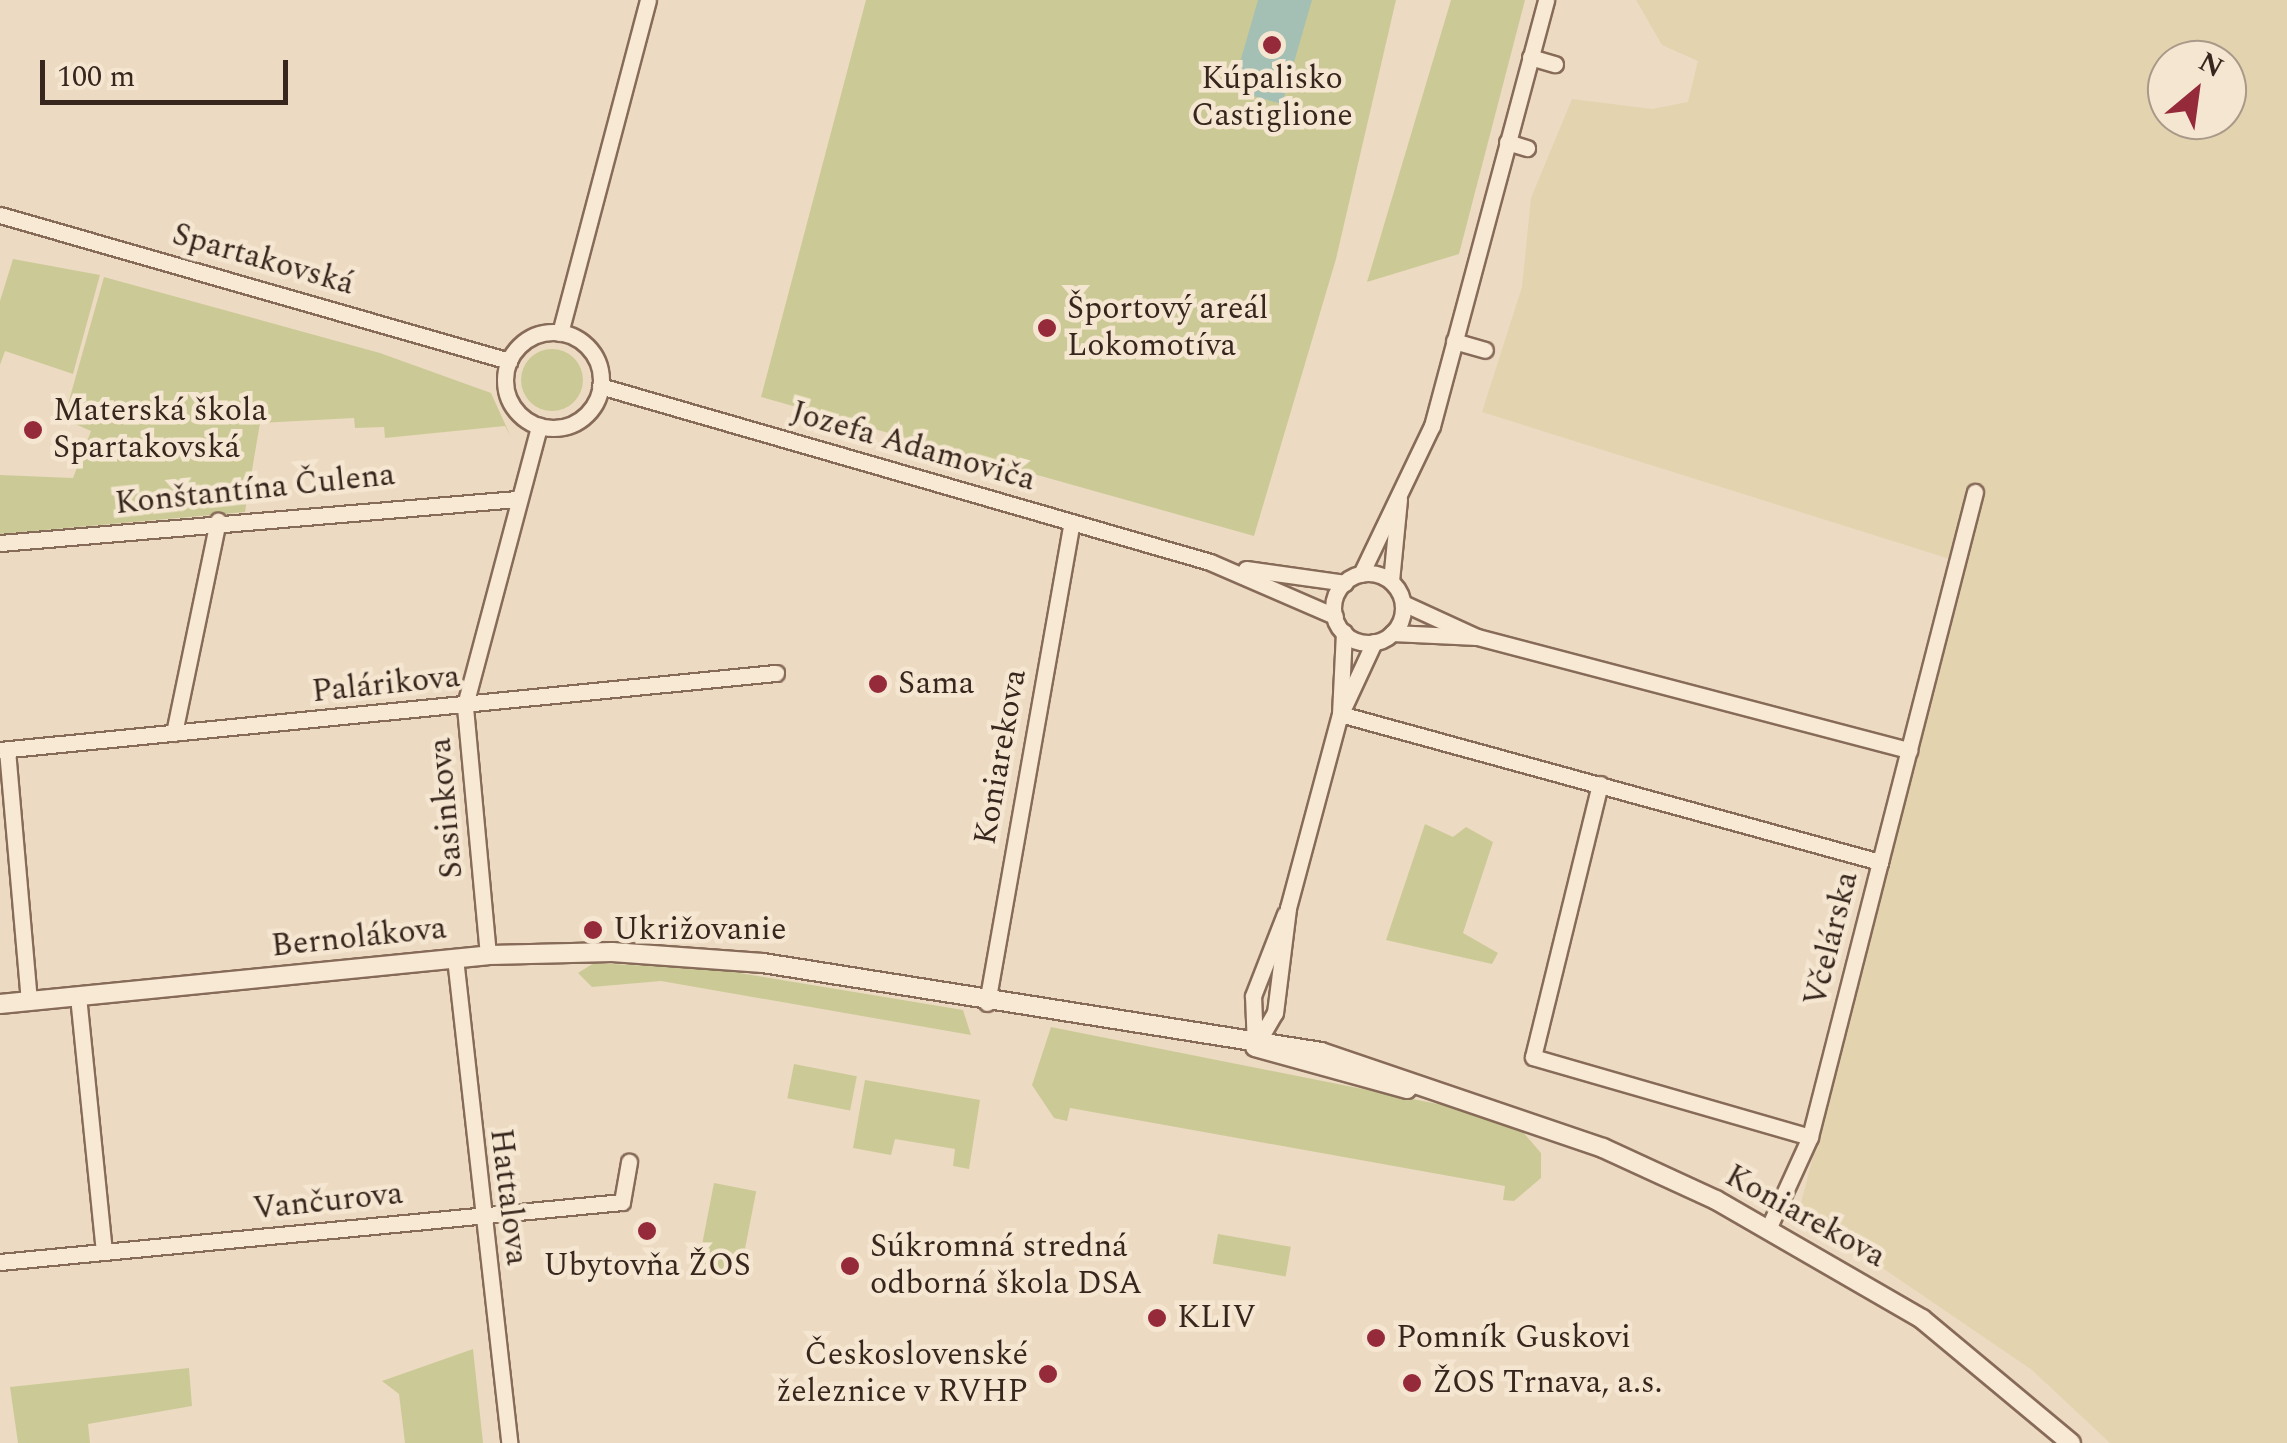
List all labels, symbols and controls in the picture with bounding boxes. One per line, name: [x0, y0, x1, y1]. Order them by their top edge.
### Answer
marker: Kúpalisko Castiglione: [1261, 34, 1283, 56]
scale bar: [45, 40, 292, 102]
north arrow: [2147, 40, 2247, 140]
text: N: [2190, 41, 2231, 89]
text: 100 m: [57, 54, 135, 100]
place label: Kúpalisko Castiglione: [1191, 61, 1353, 136]
street label: Spartakovská: [168, 216, 358, 304]
place label: Športový areál Lokomotíva: [1067, 291, 1269, 366]
marker: Športový areál Lokomotíva: [1036, 317, 1058, 339]
place label: Materská škola Spartakovská: [53, 393, 267, 468]
street label: Jozefa Adamoviča: [787, 394, 1039, 500]
marker: Materská škola Spartakovská: [22, 419, 44, 441]
street label: Konštantína Čulena: [113, 456, 397, 524]
street label: Palárikova: [310, 658, 462, 712]
place label: Sama: [898, 665, 974, 703]
street label: Koniarekova: [967, 666, 1035, 848]
marker: Sama: [867, 673, 889, 695]
street label: Sasinkova: [422, 736, 472, 880]
street label: Včelárska: [1797, 868, 1867, 1010]
street label: Bernolákova: [270, 910, 448, 966]
place label: Ukrižovanie: [613, 911, 787, 949]
marker: Ukrižovanie: [582, 919, 604, 941]
street label: Hattalova: [481, 1126, 535, 1268]
street label: Koniarekova: [1718, 1157, 1892, 1277]
street label: Vančurova: [251, 1175, 405, 1229]
marker: Ubytovňa ŽOS: [636, 1220, 658, 1242]
place label: Súkromná stredná odborná škola DSA: [870, 1229, 1142, 1304]
place label: Ubytovňa ŽOS: [543, 1247, 751, 1285]
marker: Súkromná stredná odborná škola DSA: [839, 1255, 861, 1277]
place label: KLIV: [1177, 1299, 1256, 1337]
marker: KLIV: [1146, 1307, 1168, 1329]
place label: Pomník Guskovi: [1396, 1319, 1631, 1357]
marker: Pomník Guskovi: [1365, 1327, 1387, 1349]
place label: Československé železnice v RVHP: [776, 1337, 1028, 1412]
marker: Československé železnice v RVHP: [1037, 1363, 1059, 1385]
place label: ŽOS Trnava, a.s.: [1432, 1364, 1662, 1402]
marker: ŽOS Trnava, a.s.: [1401, 1372, 1423, 1394]

